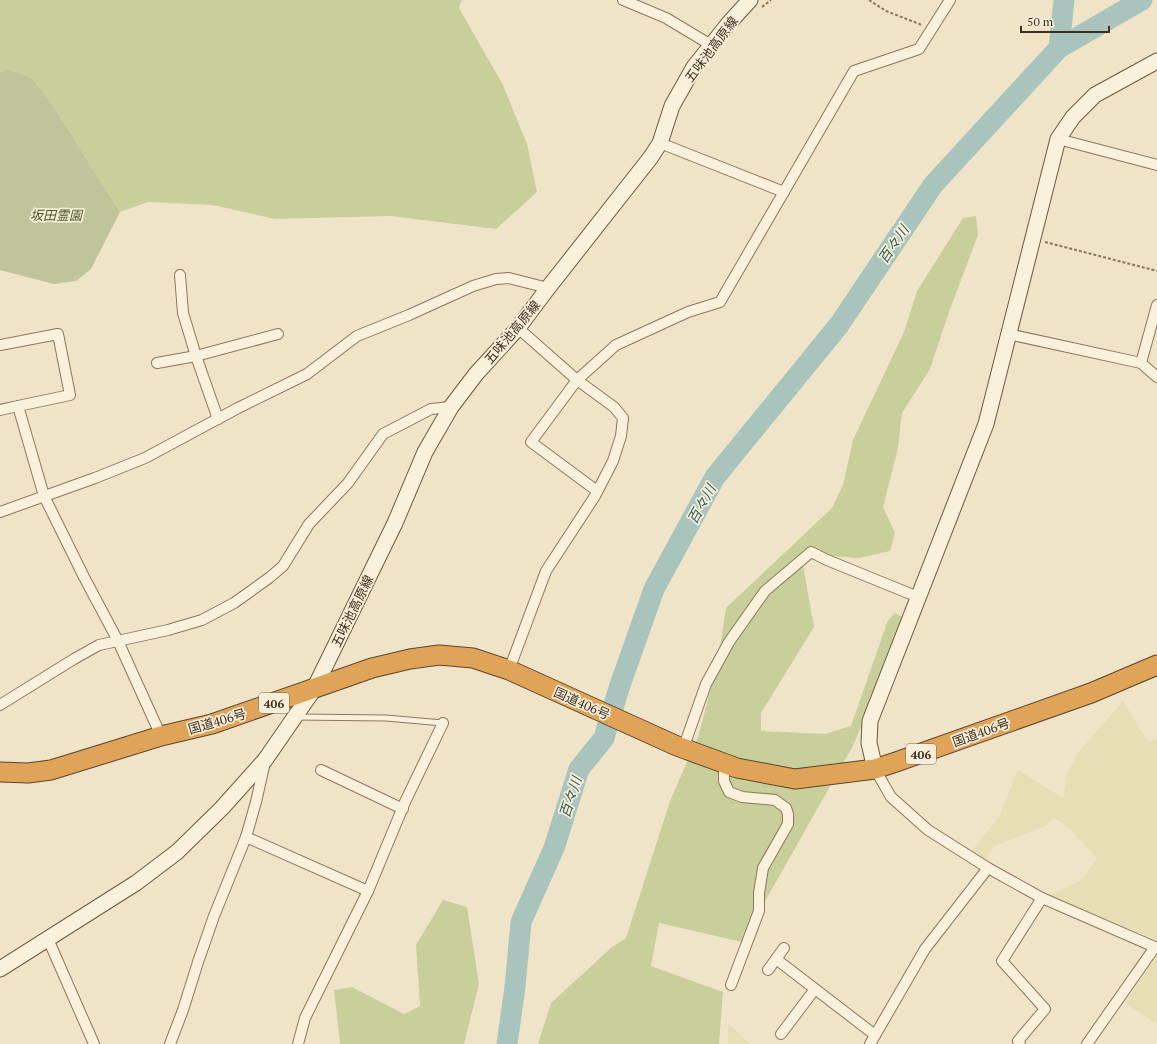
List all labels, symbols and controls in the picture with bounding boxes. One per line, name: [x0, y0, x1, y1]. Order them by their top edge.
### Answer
scale bar: [1021, 8, 1109, 34]
street label: 五味池高原線: [680, 12, 742, 86]
text: 50 m: [1027, 14, 1054, 29]
park label: 坂田霊園: [30, 206, 84, 224]
water label: 百々川: [873, 220, 914, 267]
street label: 五味池高原線: [480, 296, 544, 368]
water label: 百々川: [683, 479, 720, 527]
street label: 五味池高原線: [327, 572, 377, 650]
street label: 国道406号: [551, 683, 613, 723]
road number: 406: [259, 693, 289, 713]
street label: 国道406号: [186, 704, 248, 738]
street label: 国道406号: [950, 713, 1012, 751]
road number: 406: [906, 744, 936, 764]
water label: 百々川: [554, 772, 586, 820]

